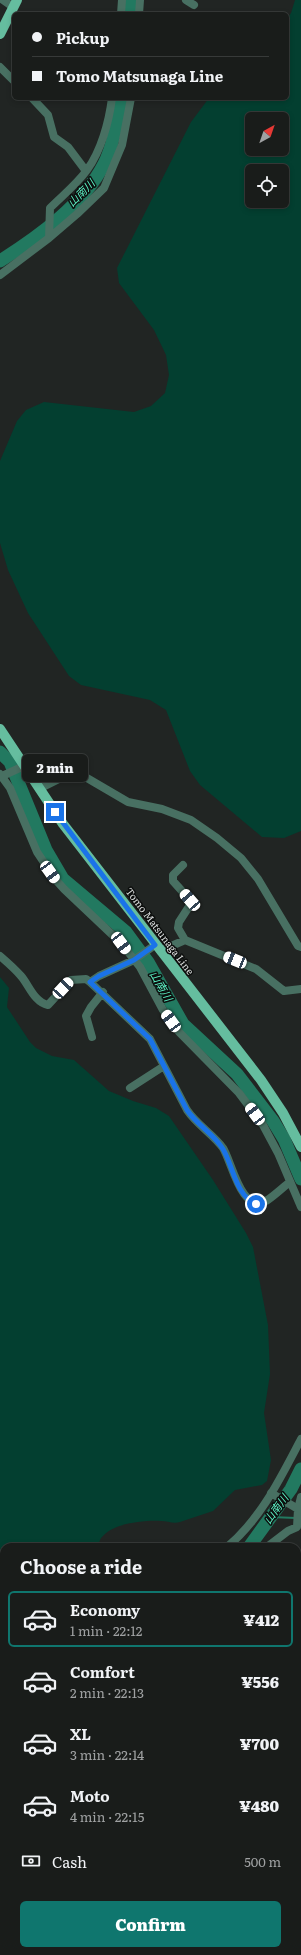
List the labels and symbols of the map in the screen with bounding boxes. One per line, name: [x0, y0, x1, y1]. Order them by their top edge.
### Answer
north arrow: [245, 112, 289, 156]
water label: 山南川: [63, 174, 98, 210]
callout: 2 min: [22, 754, 88, 782]
route end: [46, 803, 64, 821]
car: [38, 859, 62, 885]
street label: Tomo Matsunaga Line: [123, 884, 198, 977]
car: [178, 887, 202, 913]
car: [109, 930, 133, 956]
car: [222, 950, 248, 970]
water label: 山南川: [147, 967, 178, 1005]
car: [50, 975, 76, 1001]
car: [159, 1008, 183, 1034]
car: [243, 1101, 267, 1127]
route start: [247, 1195, 265, 1213]
water label: 山南川: [259, 1490, 292, 1526]

